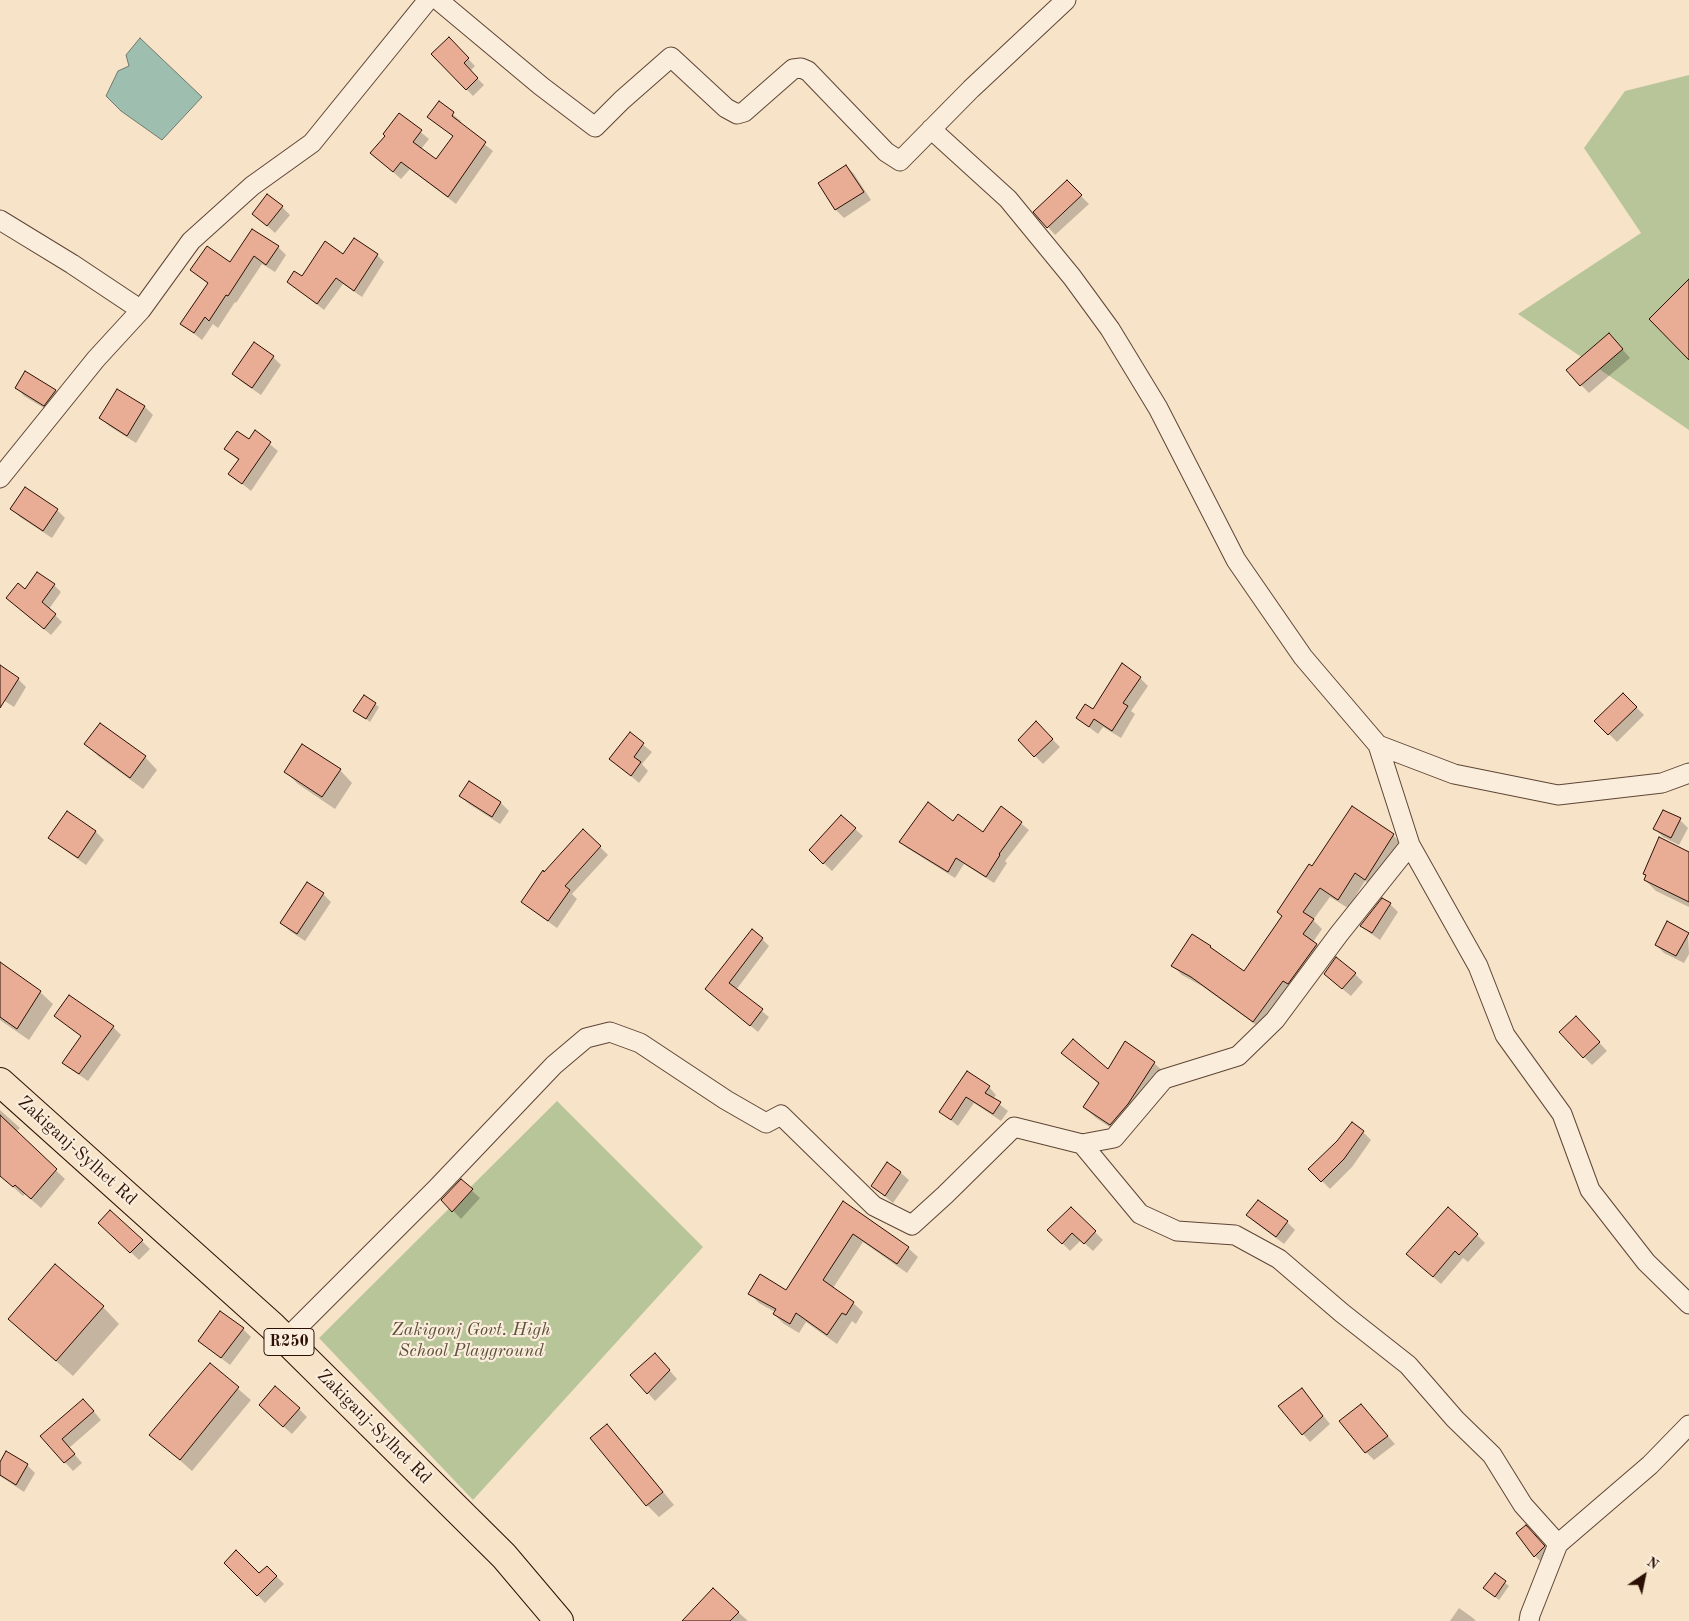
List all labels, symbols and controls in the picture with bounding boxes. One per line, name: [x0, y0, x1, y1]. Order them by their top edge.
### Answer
street label: Zakiganj-Sylhet Rd: [13, 1092, 141, 1210]
park label: Zakigonj Govt. High School Playground: [392, 1319, 550, 1362]
road number: R250: [264, 1328, 314, 1355]
street label: Zakiganj-Sylhet Rd: [312, 1365, 436, 1489]
north arrow: [1619, 1551, 1669, 1601]
text: N: [1644, 1555, 1661, 1572]

